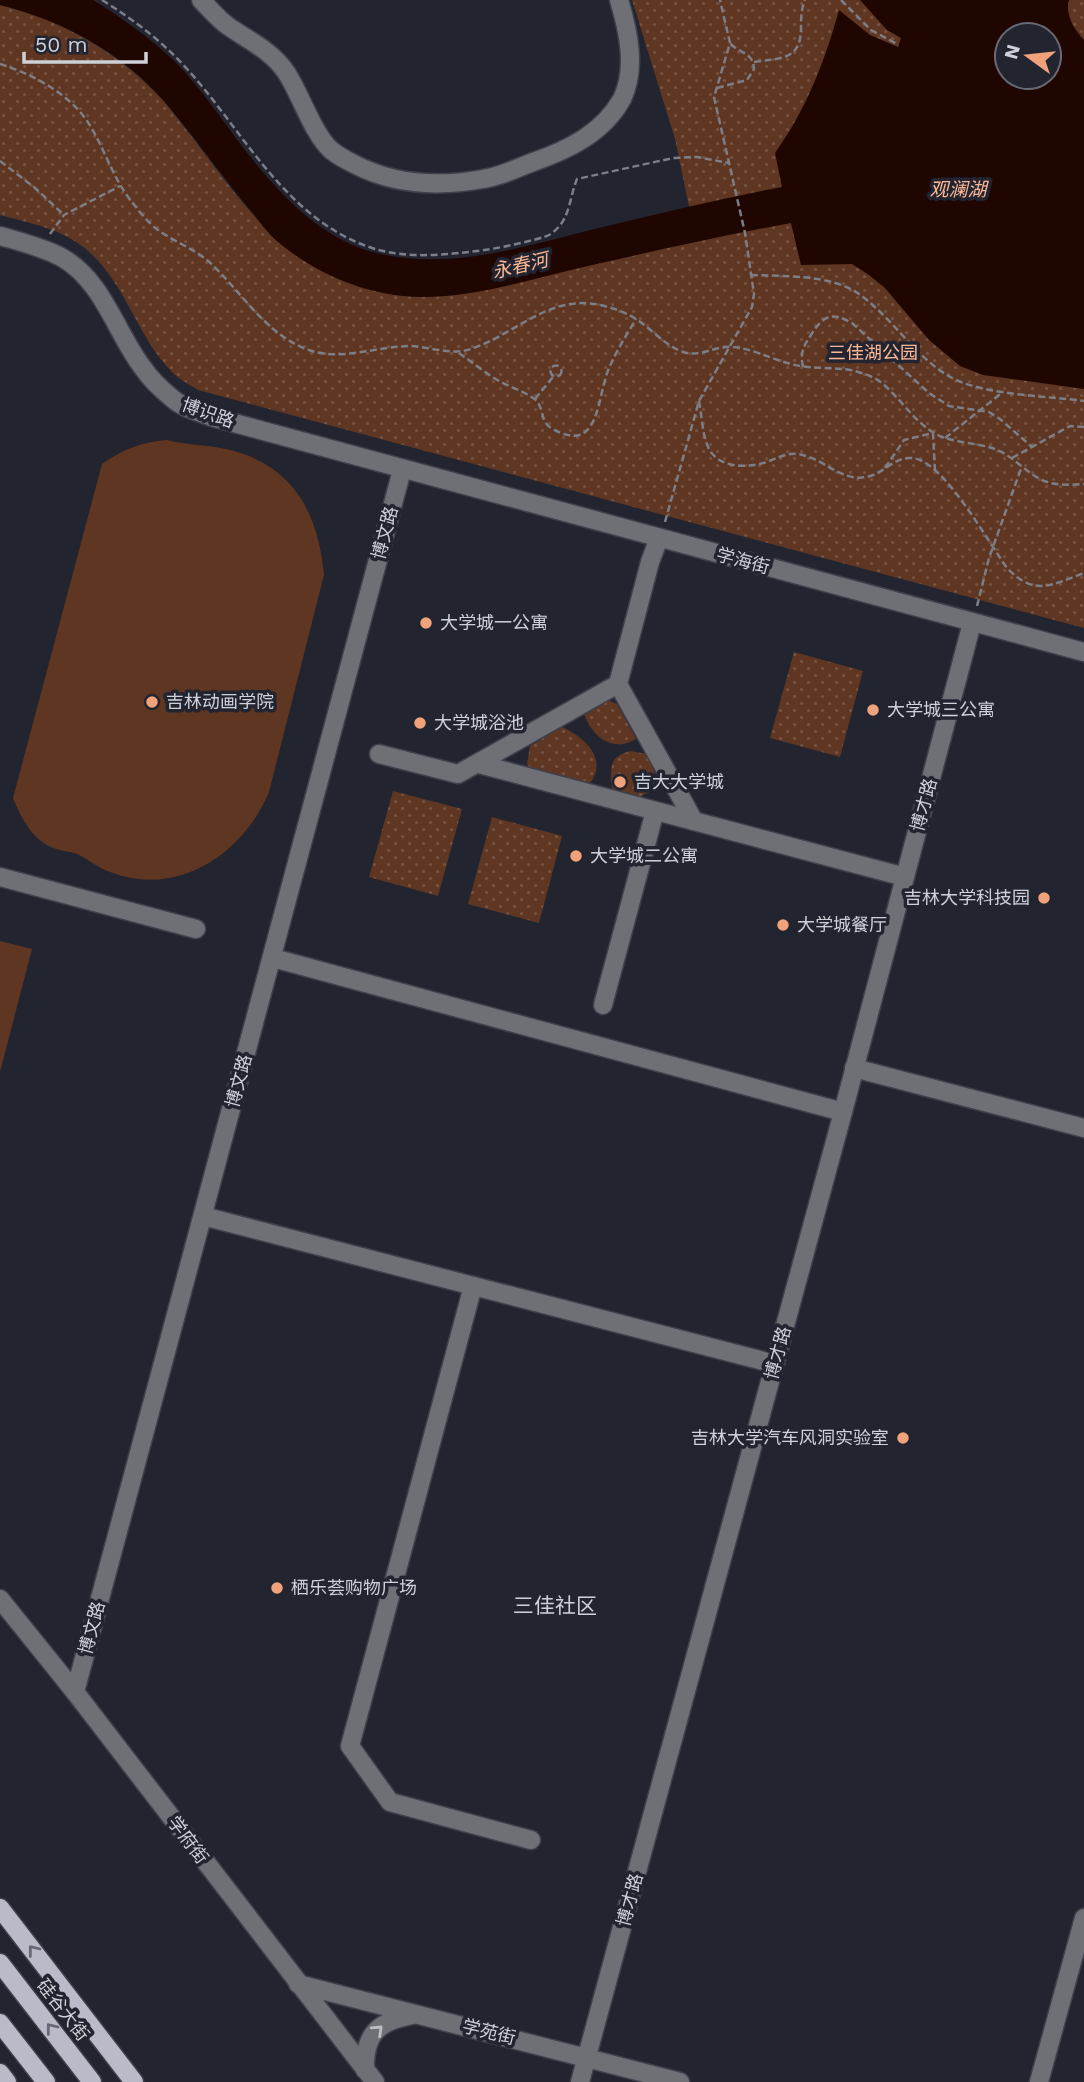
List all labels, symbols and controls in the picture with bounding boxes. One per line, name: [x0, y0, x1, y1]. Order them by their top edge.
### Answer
scale bar: [24, 21, 147, 65]
north arrow: [993, 21, 1063, 91]
text: 50 m: [35, 32, 87, 57]
text: N: [999, 42, 1025, 62]
water label: 观澜湖: [929, 178, 989, 201]
water label: 永春河: [490, 247, 554, 283]
park label: 三佳湖公园: [828, 342, 918, 363]
street label: 博识路: [179, 393, 237, 432]
street label: 博文路: [367, 504, 402, 562]
street label: 学海街: [714, 543, 772, 578]
place label: 大学城一公寓: [440, 612, 548, 633]
marker: 大学城一公寓: [418, 615, 434, 631]
place label: 吉林动画学院: [166, 691, 274, 712]
marker: 吉林动画学院: [144, 694, 160, 710]
place label: 大学城三公寓: [887, 699, 995, 720]
marker: 大学城三公寓: [865, 702, 881, 718]
place label: 大学城浴池: [434, 712, 524, 733]
marker: 大学城浴池: [412, 715, 428, 731]
place label: 吉大大学城: [634, 771, 724, 792]
marker: 吉大大学城: [612, 774, 628, 790]
street label: 博才路: [906, 776, 941, 834]
place label: 大学城二公寓: [590, 845, 698, 866]
marker: 大学城二公寓: [568, 848, 584, 864]
place label: 吉林大学科技园: [904, 887, 1030, 908]
marker: 吉林大学科技园: [1036, 890, 1052, 906]
place label: 大学城餐厅: [797, 914, 887, 935]
marker: 大学城餐厅: [775, 917, 791, 933]
street label: 博文路: [221, 1052, 256, 1110]
street label: 博才路: [760, 1324, 795, 1382]
place label: 吉林大学汽车风洞实验室: [691, 1427, 889, 1448]
marker: 吉林大学汽车风洞实验室: [895, 1430, 911, 1446]
place label: 栖乐荟购物广场: [291, 1577, 417, 1598]
marker: 栖乐荟购物广场: [269, 1580, 285, 1596]
district label: 三佳社区: [513, 1593, 597, 1618]
street label: 博文路: [74, 1599, 109, 1657]
street label: 学府街: [164, 1812, 213, 1868]
street label: 博才路: [612, 1871, 647, 1929]
one-way arrow: [28, 1946, 41, 1958]
street label: 硅谷大街: [33, 1975, 94, 2045]
street label: 学苑街: [460, 2015, 518, 2048]
one-way arrow: [46, 2023, 59, 2036]
one-way arrow: [370, 2026, 383, 2038]

